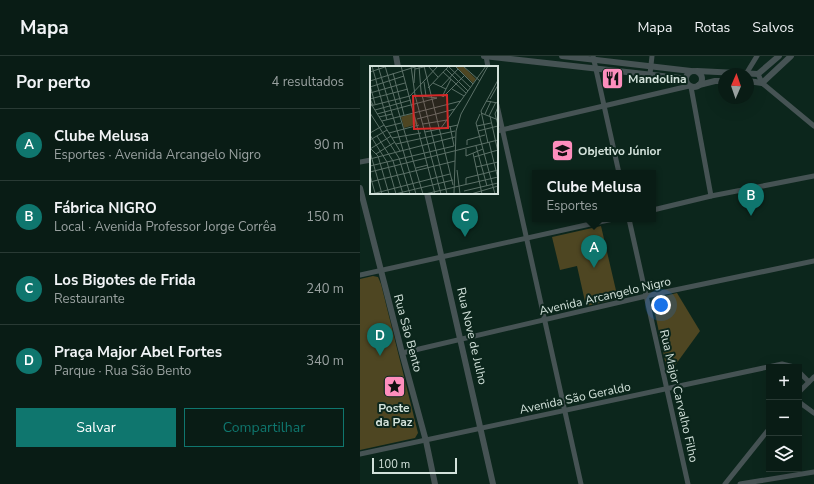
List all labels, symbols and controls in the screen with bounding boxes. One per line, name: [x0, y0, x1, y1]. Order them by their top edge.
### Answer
text: Mapa: [20, 15, 69, 41]
text: Mapa: [637, 18, 672, 37]
text: Rotas: [694, 18, 730, 37]
text: Salvos: [752, 18, 794, 37]
inset map: [370, 66, 498, 194]
restaurant icon: Mandolina: [600, 66, 626, 92]
north arrow: [718, 68, 754, 104]
text: Por perto: [16, 71, 91, 94]
place label: Mandolina: [628, 71, 687, 87]
text: 4 resultados: [272, 73, 344, 91]
text: Clube Melusa: [54, 126, 149, 146]
text: A: [24, 136, 34, 154]
text: 90 m: [314, 136, 344, 154]
school or university icon: Objetivo Júnior: [550, 138, 576, 164]
place label: Objetivo Júnior: [578, 143, 661, 159]
text: Esportes · Avenida Arcangelo Nigro: [54, 146, 261, 164]
popup: [532, 170, 656, 222]
text: Clube Melusa: [547, 177, 641, 197]
pin: B: [738, 183, 764, 216]
text: Esportes: [547, 197, 598, 215]
text: Fábrica NIGRO: [54, 198, 157, 218]
pin: C: [452, 204, 478, 237]
text: B: [25, 208, 33, 226]
text: 150 m: [306, 208, 344, 226]
text: Local · Avenida Professor Jorge Corrêa: [54, 218, 277, 236]
pin: A: [581, 235, 607, 268]
text: Los Bigotes de Frida: [54, 270, 196, 290]
street label: Avenida Arcangelo Nigro: [537, 273, 673, 319]
text: C: [25, 280, 33, 298]
text: 240 m: [306, 280, 344, 298]
street label: Rua Nove de Julho: [453, 286, 491, 387]
text: Restaurante: [54, 290, 125, 308]
street label: Rua São Bento: [390, 292, 426, 374]
your location: [651, 295, 671, 315]
pin: D: [367, 323, 393, 356]
street label: Rua Major Carvalho Filho: [656, 328, 702, 464]
text: Praça Major Abel Fortes: [54, 342, 222, 362]
text: D: [24, 352, 34, 370]
text: 340 m: [306, 352, 344, 370]
text: Parque · Rua São Bento: [54, 362, 191, 380]
map controls: [766, 364, 802, 472]
button: +: [766, 364, 802, 400]
place icon: Poste da Paz: [381, 374, 407, 400]
street label: Avenida São Geraldo: [518, 378, 632, 418]
place label: Poste da Paz: [376, 400, 413, 430]
button: −: [766, 400, 802, 436]
button: Salvar: [16, 408, 176, 447]
button: Compartilhar: [184, 408, 344, 447]
button: layers: [766, 436, 802, 472]
scale bar: [372, 456, 457, 475]
text: 100 m: [378, 457, 410, 472]

